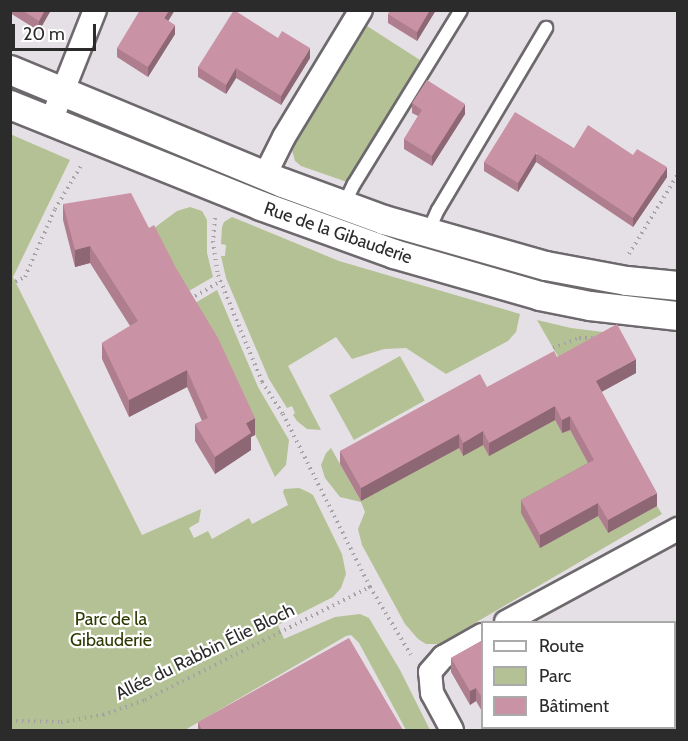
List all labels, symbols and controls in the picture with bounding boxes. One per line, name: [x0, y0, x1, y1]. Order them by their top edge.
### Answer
scale bar: [15, 12, 99, 50]
text: 20 m: [23, 23, 65, 45]
street label: Rue de la Gibauderie: [261, 198, 415, 268]
street label: Allée du Rabbin Élie Bloch: [112, 599, 298, 705]
park label: Parc de la Gibauderie: [70, 609, 152, 652]
legend: [481, 621, 676, 729]
text: Route: [539, 635, 584, 657]
text: Parc: [539, 665, 571, 687]
text: Bâtiment: [539, 695, 609, 717]

